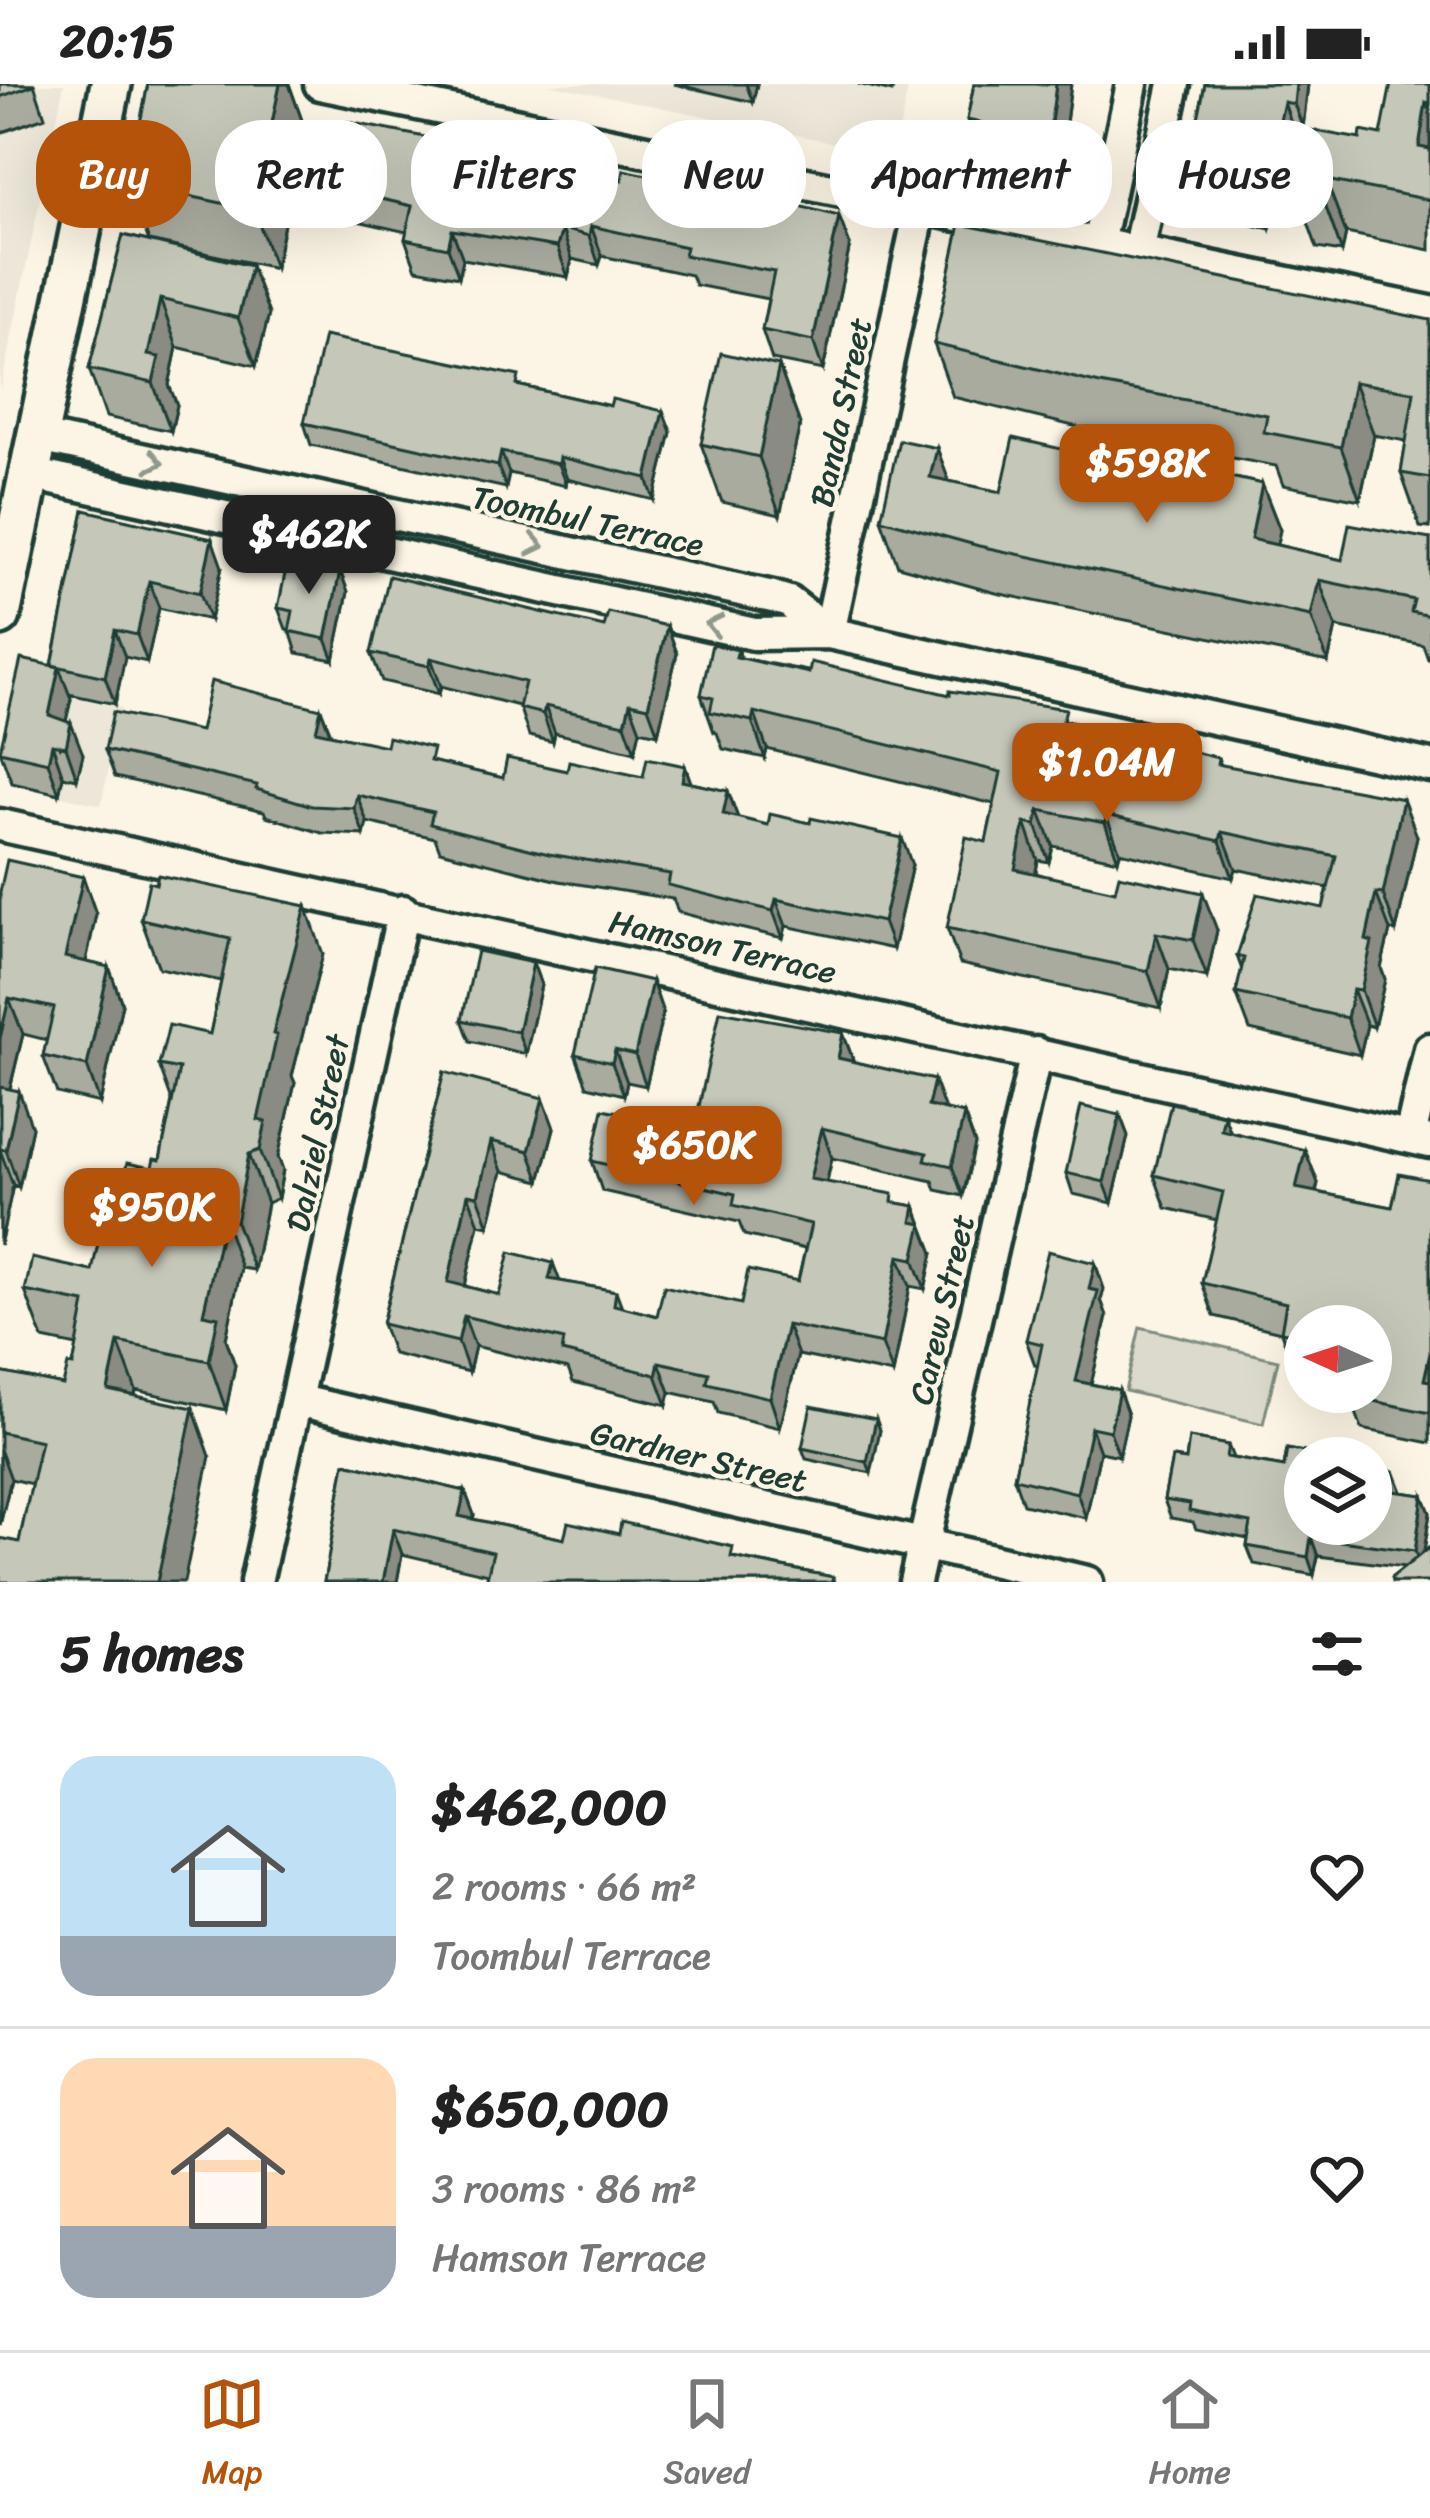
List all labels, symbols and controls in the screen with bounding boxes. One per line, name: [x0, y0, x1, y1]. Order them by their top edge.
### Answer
text: 20:15: [60, 2, 175, 82]
chip: Buy: [36, 120, 191, 228]
chip: Rent: [215, 120, 387, 228]
chip: Filters: [411, 120, 618, 228]
chip: New: [642, 120, 806, 228]
chip: Apartment: [830, 120, 1112, 228]
chip: House: [1136, 120, 1333, 228]
street label: Banda Street: [793, 312, 889, 512]
pin: $598K: [1063, 424, 1231, 526]
text: $598K: [1086, 428, 1208, 497]
one-way arrow: [144, 448, 164, 473]
street label: Toombul Terrace: [466, 468, 709, 574]
pin: $462K: [225, 495, 393, 597]
text: $462K: [250, 499, 369, 568]
one-way arrow: [525, 532, 545, 557]
one-way arrow: [704, 614, 724, 639]
pin: $1.04M: [1009, 723, 1205, 825]
text: $1.04M: [1039, 727, 1175, 796]
street label: Hamson Terrace: [603, 893, 842, 1001]
street label: Dalziel Street: [269, 1028, 368, 1237]
pin: $650K: [610, 1106, 778, 1208]
text: $650K: [634, 1110, 754, 1179]
pin: $950K: [68, 1168, 236, 1270]
text: $950K: [91, 1172, 213, 1241]
street label: Carew Street: [892, 1208, 992, 1410]
north arrow: [1284, 1305, 1392, 1413]
map controls: [1284, 1305, 1392, 1545]
street label: Gardner Street: [585, 1404, 813, 1510]
button: layers: [1284, 1437, 1392, 1545]
text: 5 homes: [60, 1609, 243, 1699]
icon: filters: [1304, 1621, 1370, 1687]
text: $462,000: [432, 1762, 667, 1852]
icon: home: [156, 1804, 300, 1948]
icon: heart: [1304, 1843, 1370, 1909]
text: 2 rooms · 66 m²: [432, 1852, 697, 1921]
text: Toombul Terrace: [432, 1921, 711, 1990]
text: $650,000: [432, 2064, 669, 2154]
icon: home: [156, 2106, 300, 2250]
icon: heart: [1304, 2145, 1370, 2211]
text: 3 rooms · 86 m²: [432, 2154, 697, 2223]
text: Hamson Terrace: [432, 2223, 706, 2292]
tab: Map: [199, 2371, 265, 2501]
tab: Saved: [663, 2371, 750, 2501]
tab: Home: [1148, 2371, 1231, 2501]

